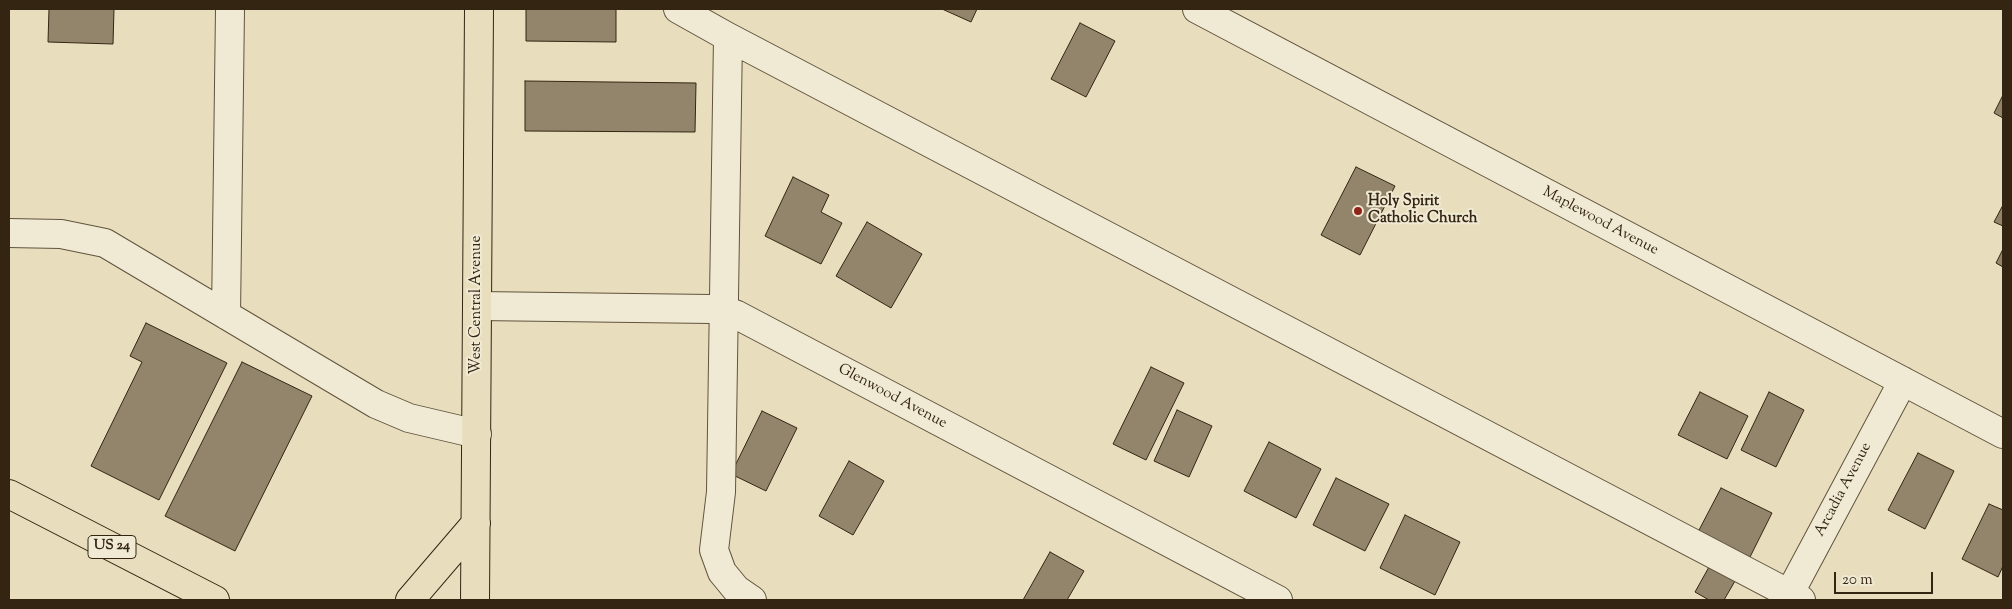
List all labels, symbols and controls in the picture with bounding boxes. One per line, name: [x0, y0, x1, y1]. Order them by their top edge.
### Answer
street label: Maplewood Avenue: [1539, 184, 1661, 260]
place label: Holy Spirit Catholic Church: [1368, 193, 1477, 228]
marker: Holy Spirit Catholic Church: [1352, 205, 1364, 217]
street label: West Central Avenue: [468, 236, 486, 374]
street label: Glenwood Avenue: [834, 361, 950, 433]
street label: Arcadia Avenue: [1812, 440, 1876, 540]
road number: US 24: [88, 536, 136, 558]
scale bar: [1837, 562, 1936, 594]
text: 20 m: [1842, 570, 1873, 591]

